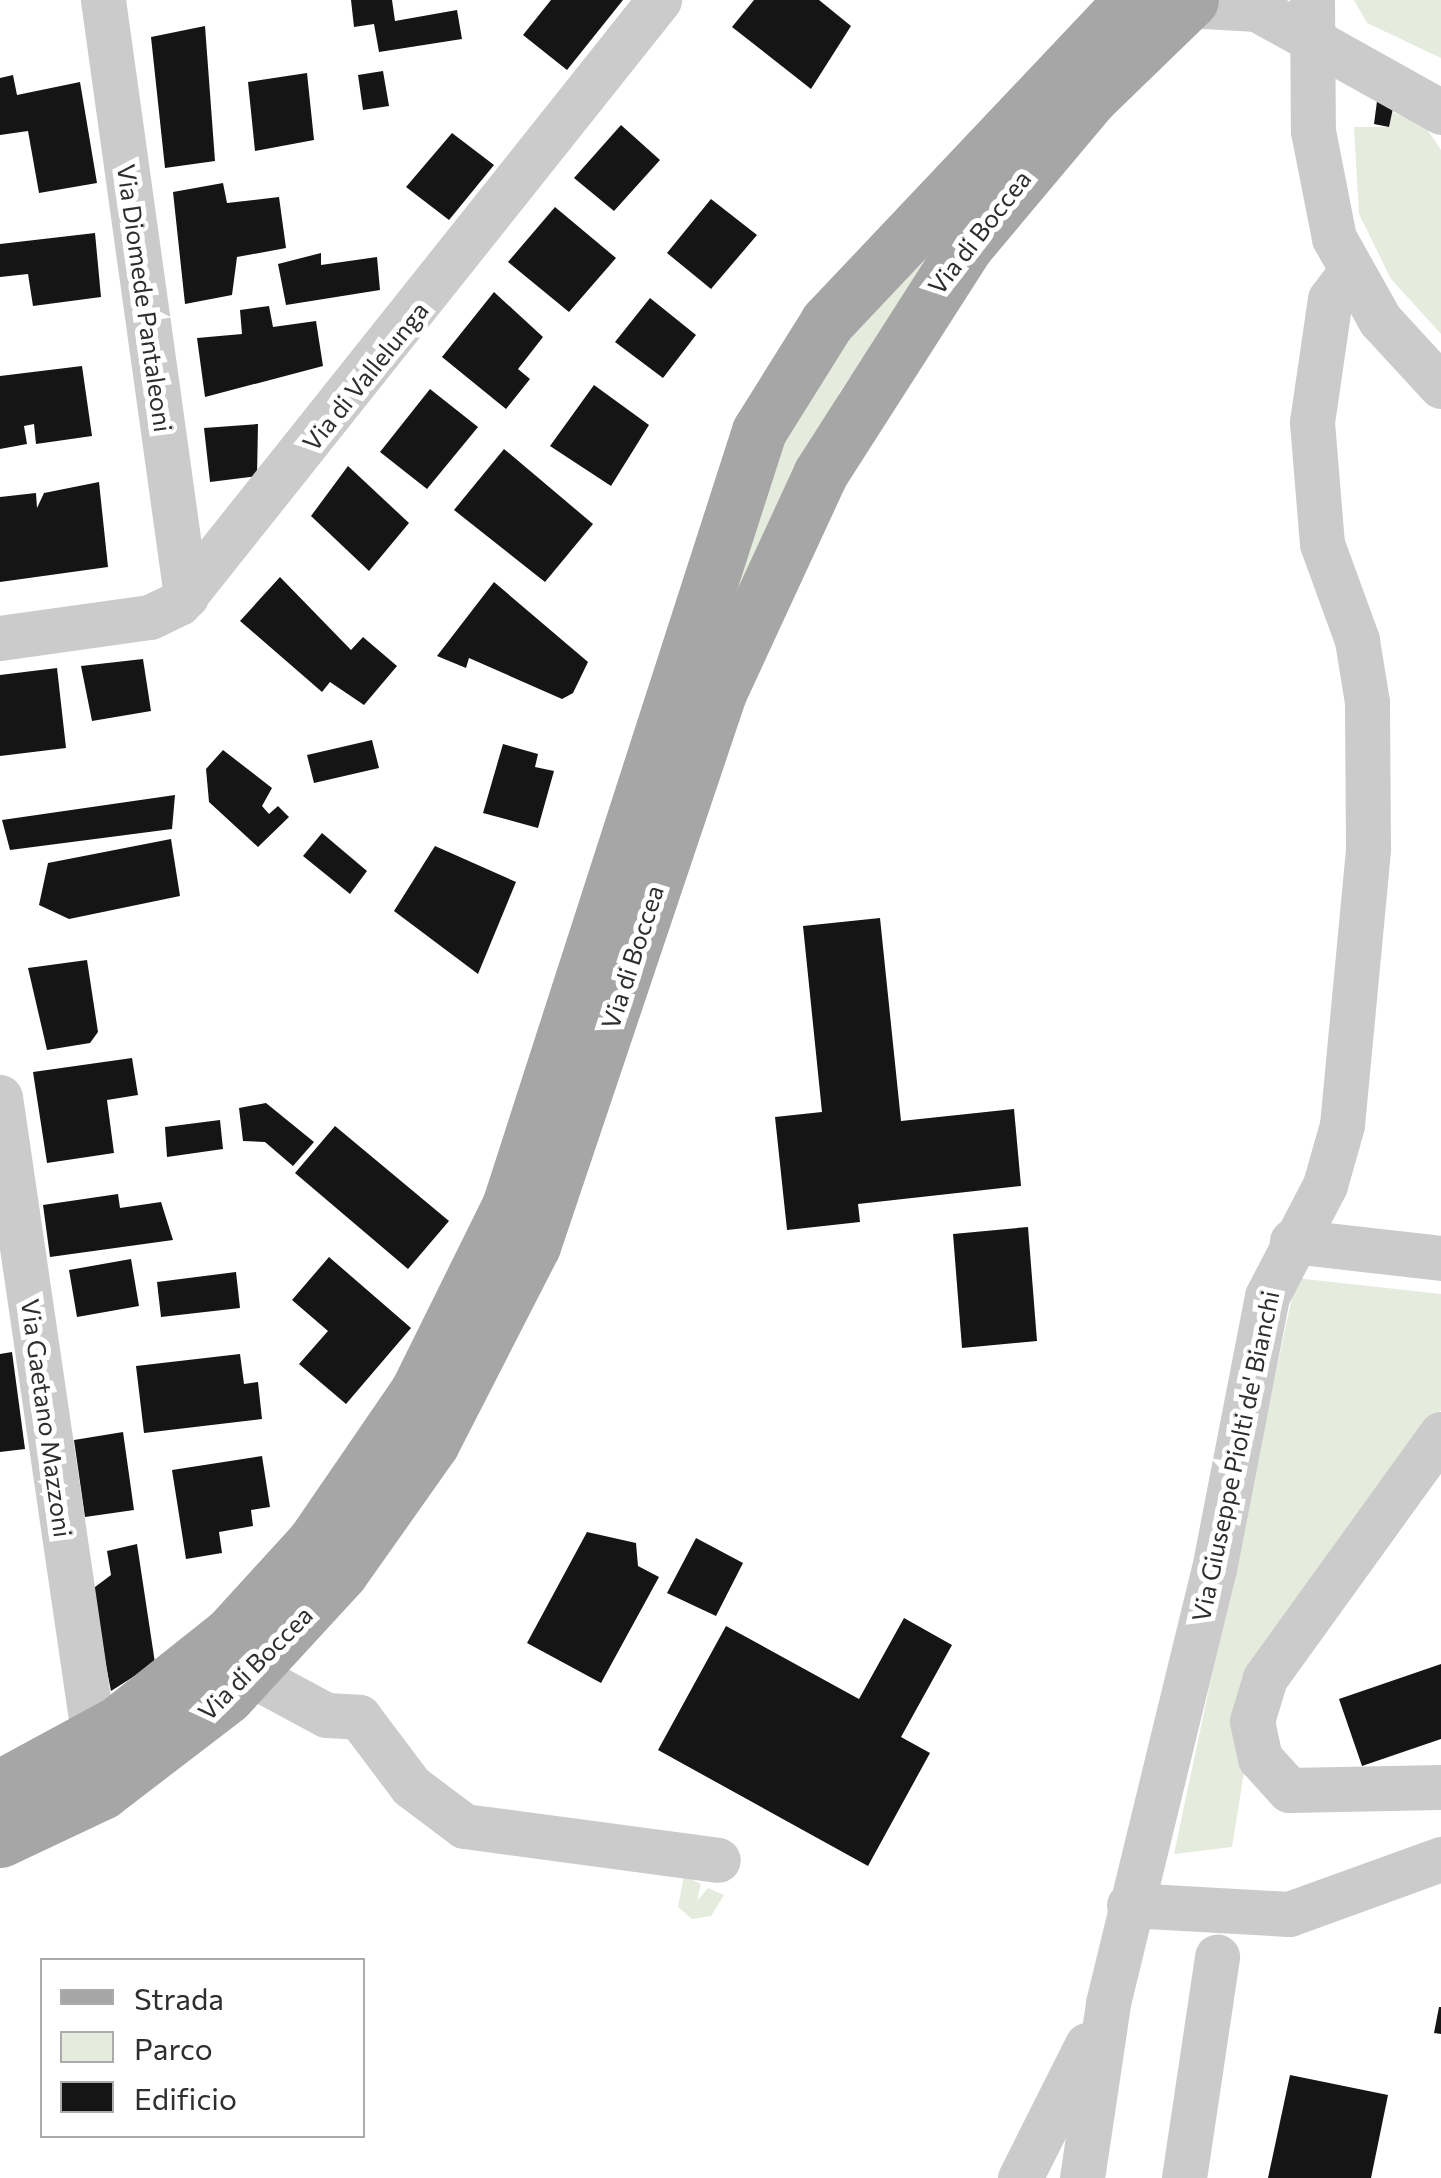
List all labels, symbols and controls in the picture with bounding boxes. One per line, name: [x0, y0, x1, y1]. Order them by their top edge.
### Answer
street label: Via Diomede Pantaleoni: [111, 162, 179, 434]
street label: Via di Boccea: [921, 164, 1037, 300]
street label: Via di Vallelunga: [296, 295, 434, 457]
street label: Via di Boccea: [595, 881, 669, 1033]
street label: Via Giuseppe Piolti de' Bianchi: [1185, 1288, 1285, 1624]
street label: Via Gaetano Mazzoni: [15, 1297, 79, 1539]
street label: Via di Boccea: [192, 1600, 318, 1726]
legend: [40, 1958, 365, 2138]
text: Strada: [134, 1979, 224, 2016]
text: Parco: [134, 2029, 213, 2066]
text: Edificio: [134, 2079, 237, 2116]

